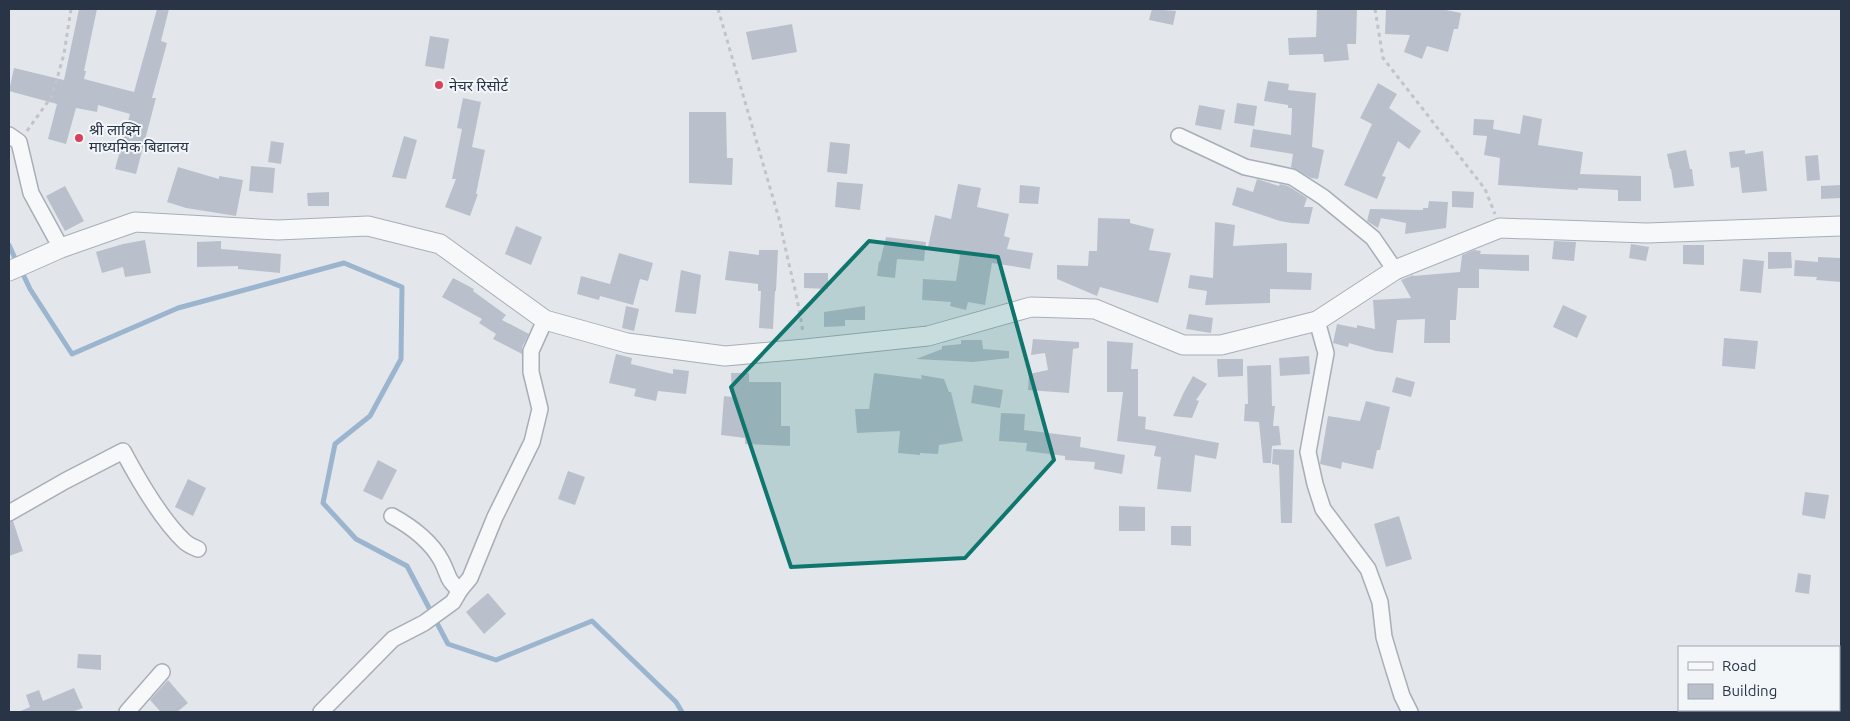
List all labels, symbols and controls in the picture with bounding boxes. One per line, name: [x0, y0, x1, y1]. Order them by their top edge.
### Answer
place label: नेचर रिसोर्ट: [449, 77, 509, 94]
marker: नेचर रिसोर्ट: [433, 79, 445, 91]
place label: श्री लाक्ष्मि माध्यमिक बिद्यालय: [89, 121, 189, 155]
marker: श्री लाक्ष्मि माध्यमिक बिद्यालय: [73, 132, 85, 144]
legend: [1678, 646, 1840, 711]
text: Road: [1722, 657, 1757, 674]
text: Building: [1722, 682, 1777, 699]

